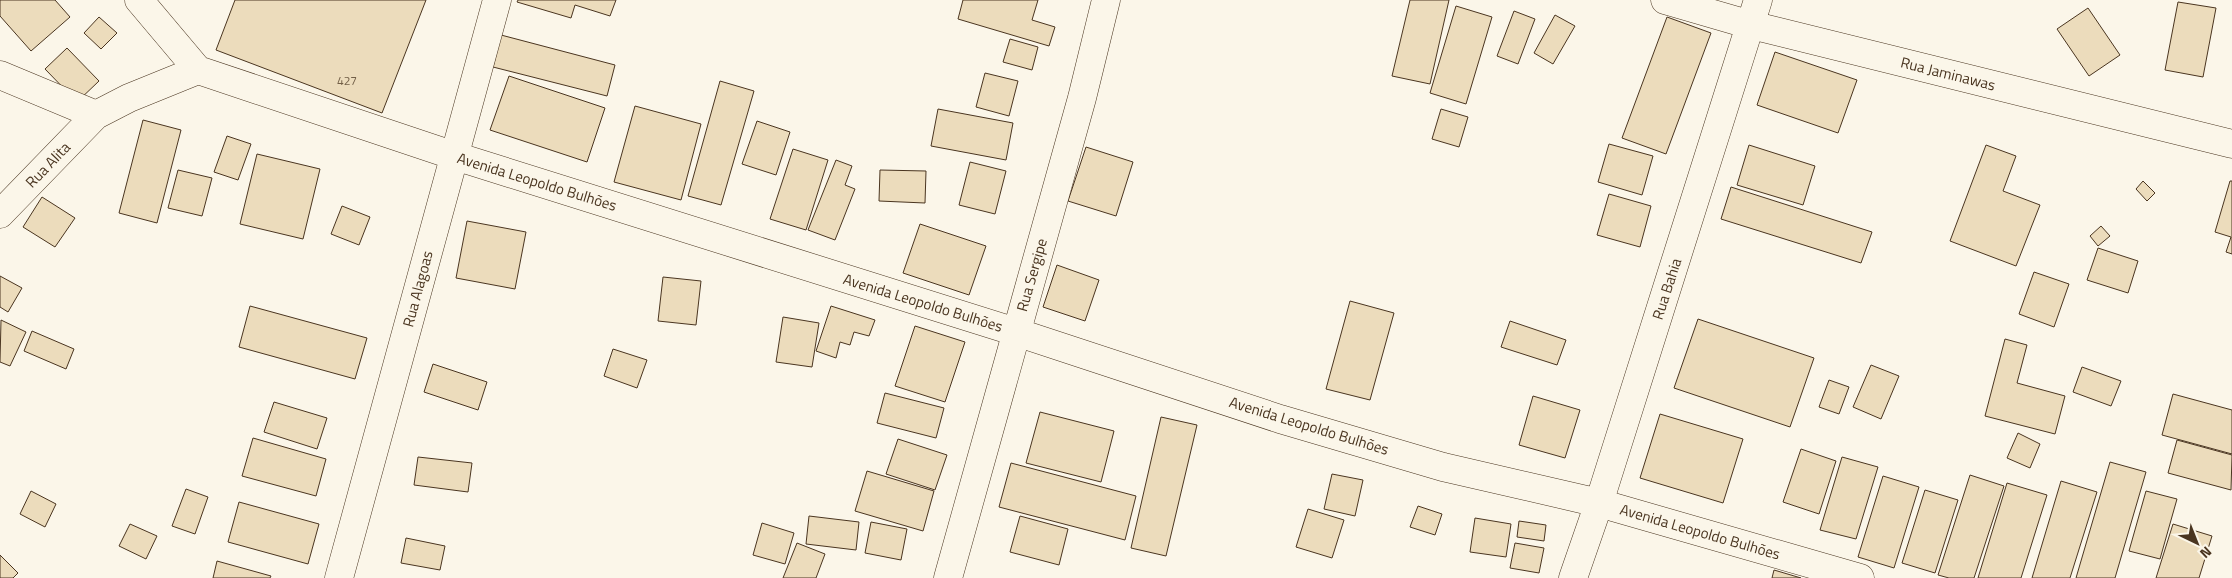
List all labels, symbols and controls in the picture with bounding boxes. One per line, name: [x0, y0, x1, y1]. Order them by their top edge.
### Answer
street label: Rua Jaminawas: [1898, 51, 1998, 96]
house number: 427: [337, 71, 357, 90]
street label: Rua Alita: [20, 136, 76, 193]
street label: Avenida Leopoldo Bulhões: [455, 146, 620, 217]
street label: Rua Sergipe: [1010, 236, 1053, 314]
street label: Rua Alagoas: [396, 248, 439, 330]
street label: Rua Bahia: [1646, 255, 1687, 323]
street label: Avenida Leopoldo Bulhões: [841, 267, 1006, 338]
street label: Avenida Leopoldo Bulhões: [1227, 390, 1392, 461]
street label: Avenida Leopoldo Bulhões: [1617, 498, 1783, 565]
north arrow: [2172, 518, 2222, 568]
text: N: [2195, 542, 2217, 564]

